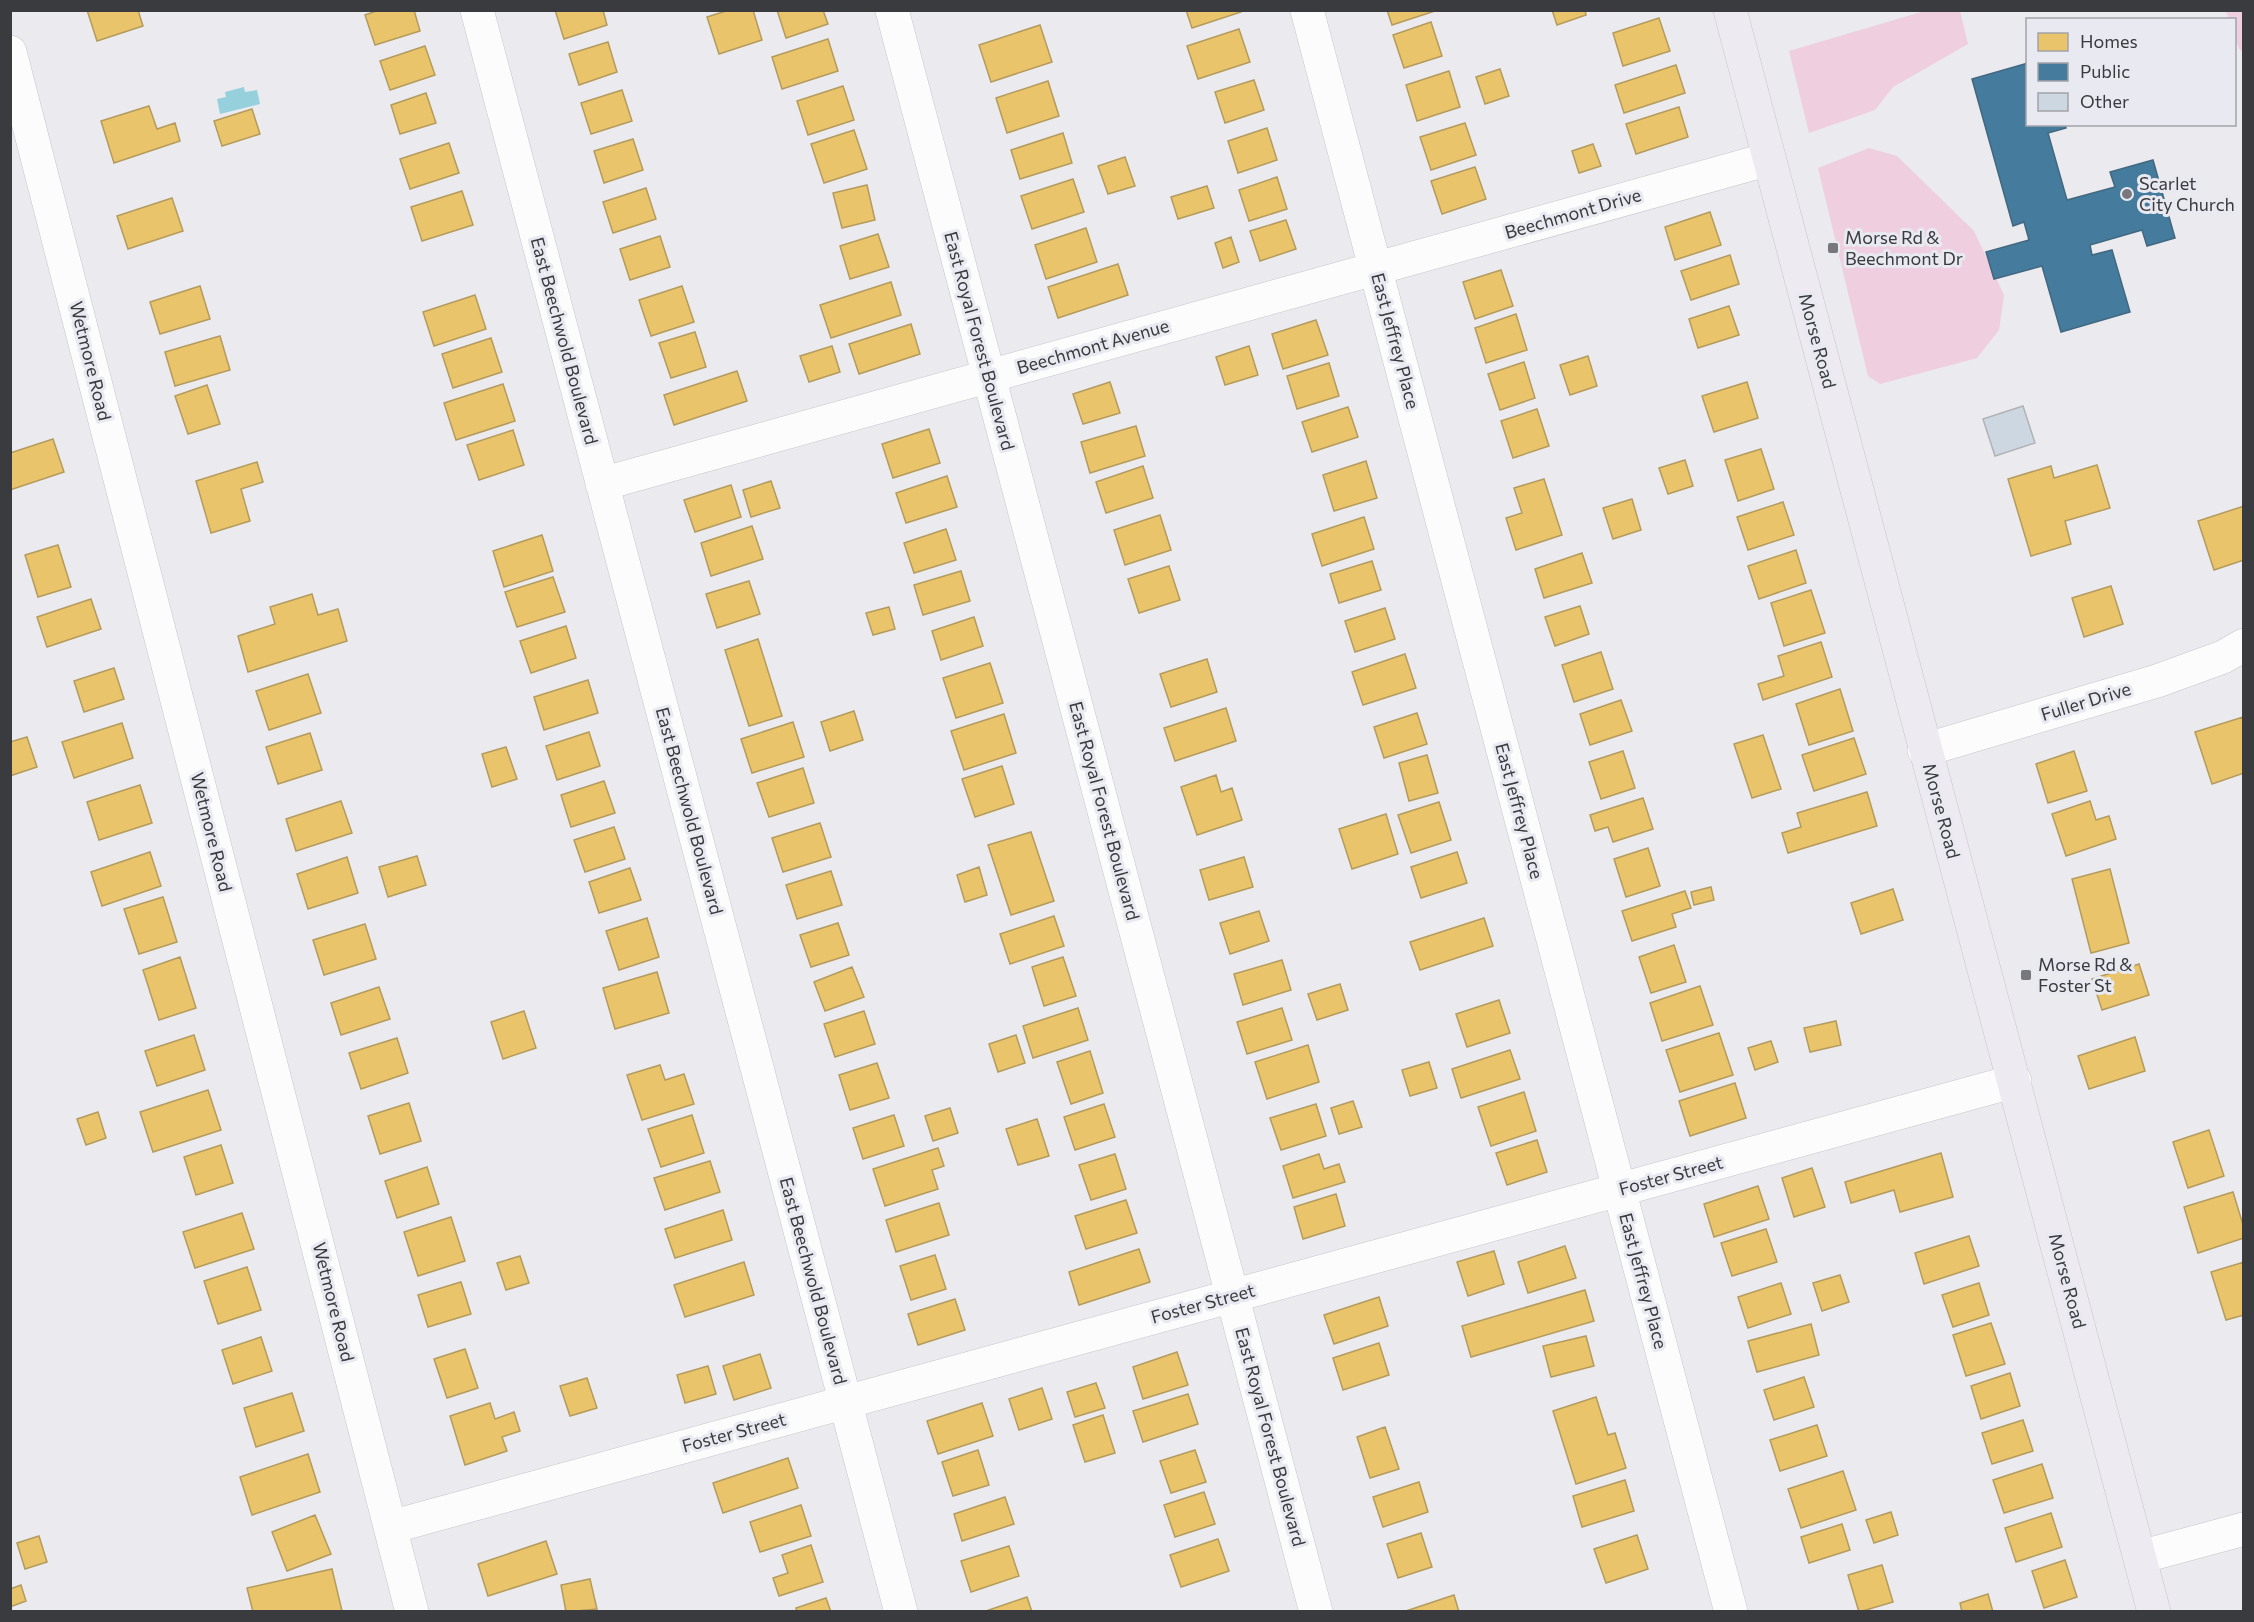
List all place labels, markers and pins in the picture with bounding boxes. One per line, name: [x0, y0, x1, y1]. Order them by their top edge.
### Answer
place label: Scarlet City Church: [2139, 172, 2235, 215]
marker: Scarlet City Church: [2120, 187, 2134, 201]
place label: Morse Rd & Beechmont Dr: [1845, 226, 1963, 269]
marker: Morse Rd & Beechmont Dr: [1826, 241, 1840, 255]
place label: Morse Rd & Foster St: [2038, 953, 2132, 996]
marker: Morse Rd & Foster St: [2019, 968, 2033, 982]

